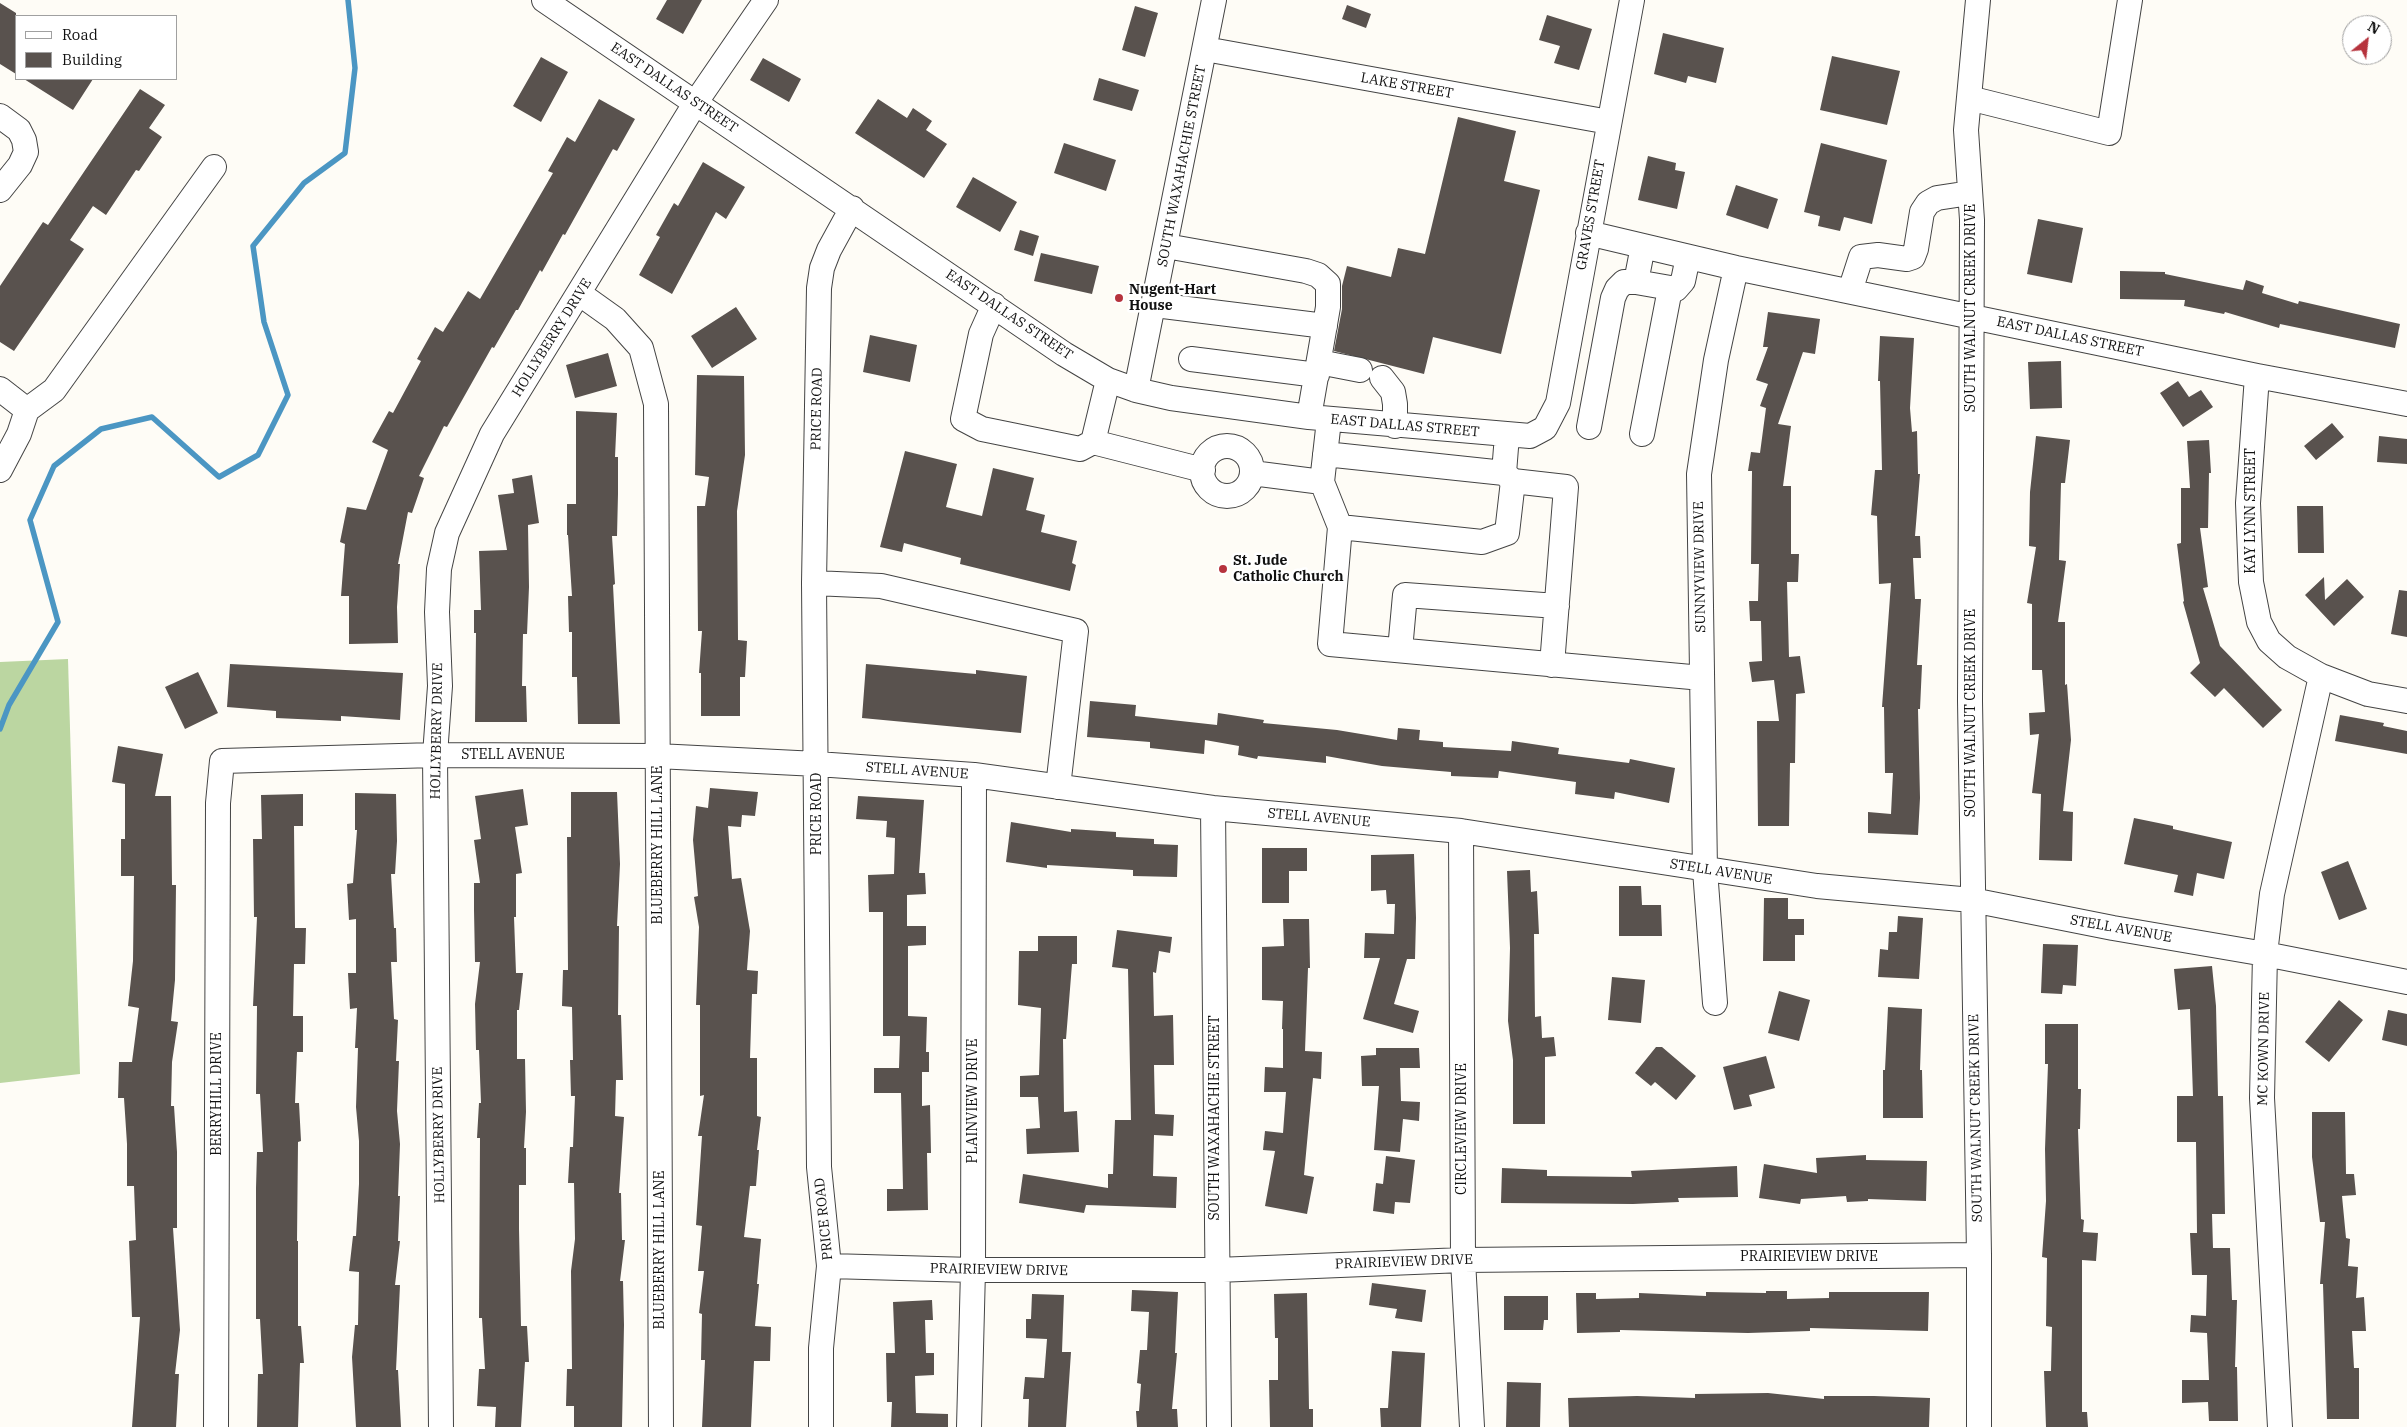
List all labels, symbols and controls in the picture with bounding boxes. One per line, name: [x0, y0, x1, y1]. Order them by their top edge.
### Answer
legend: [15, 15, 178, 80]
north arrow: [2342, 15, 2392, 65]
text: N: [2365, 17, 2383, 38]
text: Road: [62, 25, 98, 44]
street label: EAST DALLAS STREET: [607, 39, 741, 137]
text: Building: [62, 50, 122, 69]
street label: SOUTH WAXAHACHIE STREET: [1154, 64, 1210, 268]
street label: LAKE STREET: [1359, 70, 1455, 102]
street label: GRAVES STREET: [1573, 158, 1609, 272]
street label: SOUTH WALNUT CREEK DRIVE: [1963, 204, 1979, 412]
street label: EAST DALLAS STREET: [942, 266, 1076, 364]
street label: HOLLYBERRY DRIVE: [509, 276, 595, 400]
place label: Nugent-Hart House: [1129, 282, 1216, 314]
marker: Nugent-Hart House: [1113, 292, 1125, 304]
street label: EAST DALLAS STREET: [1995, 313, 2145, 361]
street label: PRICE ROAD: [808, 367, 826, 451]
street label: EAST DALLAS STREET: [1330, 411, 1480, 441]
street label: KAY LYNN STREET: [2243, 448, 2259, 574]
street label: SUNNYVIEW DRIVE: [1690, 501, 1710, 633]
place label: St. Jude Catholic Church: [1233, 553, 1344, 586]
marker: St. Jude Catholic Church: [1217, 563, 1229, 575]
street label: SOUTH WALNUT CREEK DRIVE: [1963, 609, 1979, 817]
street label: HOLLYBERRY DRIVE: [427, 663, 447, 799]
street label: STELL AVENUE: [461, 747, 565, 763]
street label: STELL AVENUE: [865, 759, 969, 783]
street label: BLUEBERRY HILL LANE: [650, 766, 666, 924]
street label: PRICE ROAD: [809, 773, 825, 855]
street label: STELL AVENUE: [1267, 805, 1371, 831]
street label: STELL AVENUE: [1669, 856, 1773, 888]
street label: STELL AVENUE: [2069, 912, 2173, 946]
street label: MC KOWN DRIVE: [2255, 992, 2273, 1106]
street label: SOUTH WALNUT CREEK DRIVE: [1966, 1014, 1986, 1222]
street label: SOUTH WAXAHACHIE STREET: [1207, 1015, 1223, 1221]
street label: BERRYHILL DRIVE: [209, 1032, 225, 1156]
street label: PLAINVIEW DRIVE: [965, 1039, 981, 1163]
street label: CIRCLEVIEW DRIVE: [1454, 1063, 1470, 1195]
street label: HOLLYBERRY DRIVE: [429, 1067, 449, 1203]
street label: BLUEBERRY HILL LANE: [652, 1171, 668, 1329]
street label: PRICE ROAD: [811, 1177, 837, 1261]
street label: PRAIRIEVIEW DRIVE: [1740, 1249, 1878, 1265]
street label: PRAIRIEVIEW DRIVE: [1335, 1251, 1473, 1273]
street label: PRAIRIEVIEW DRIVE: [930, 1260, 1068, 1280]

